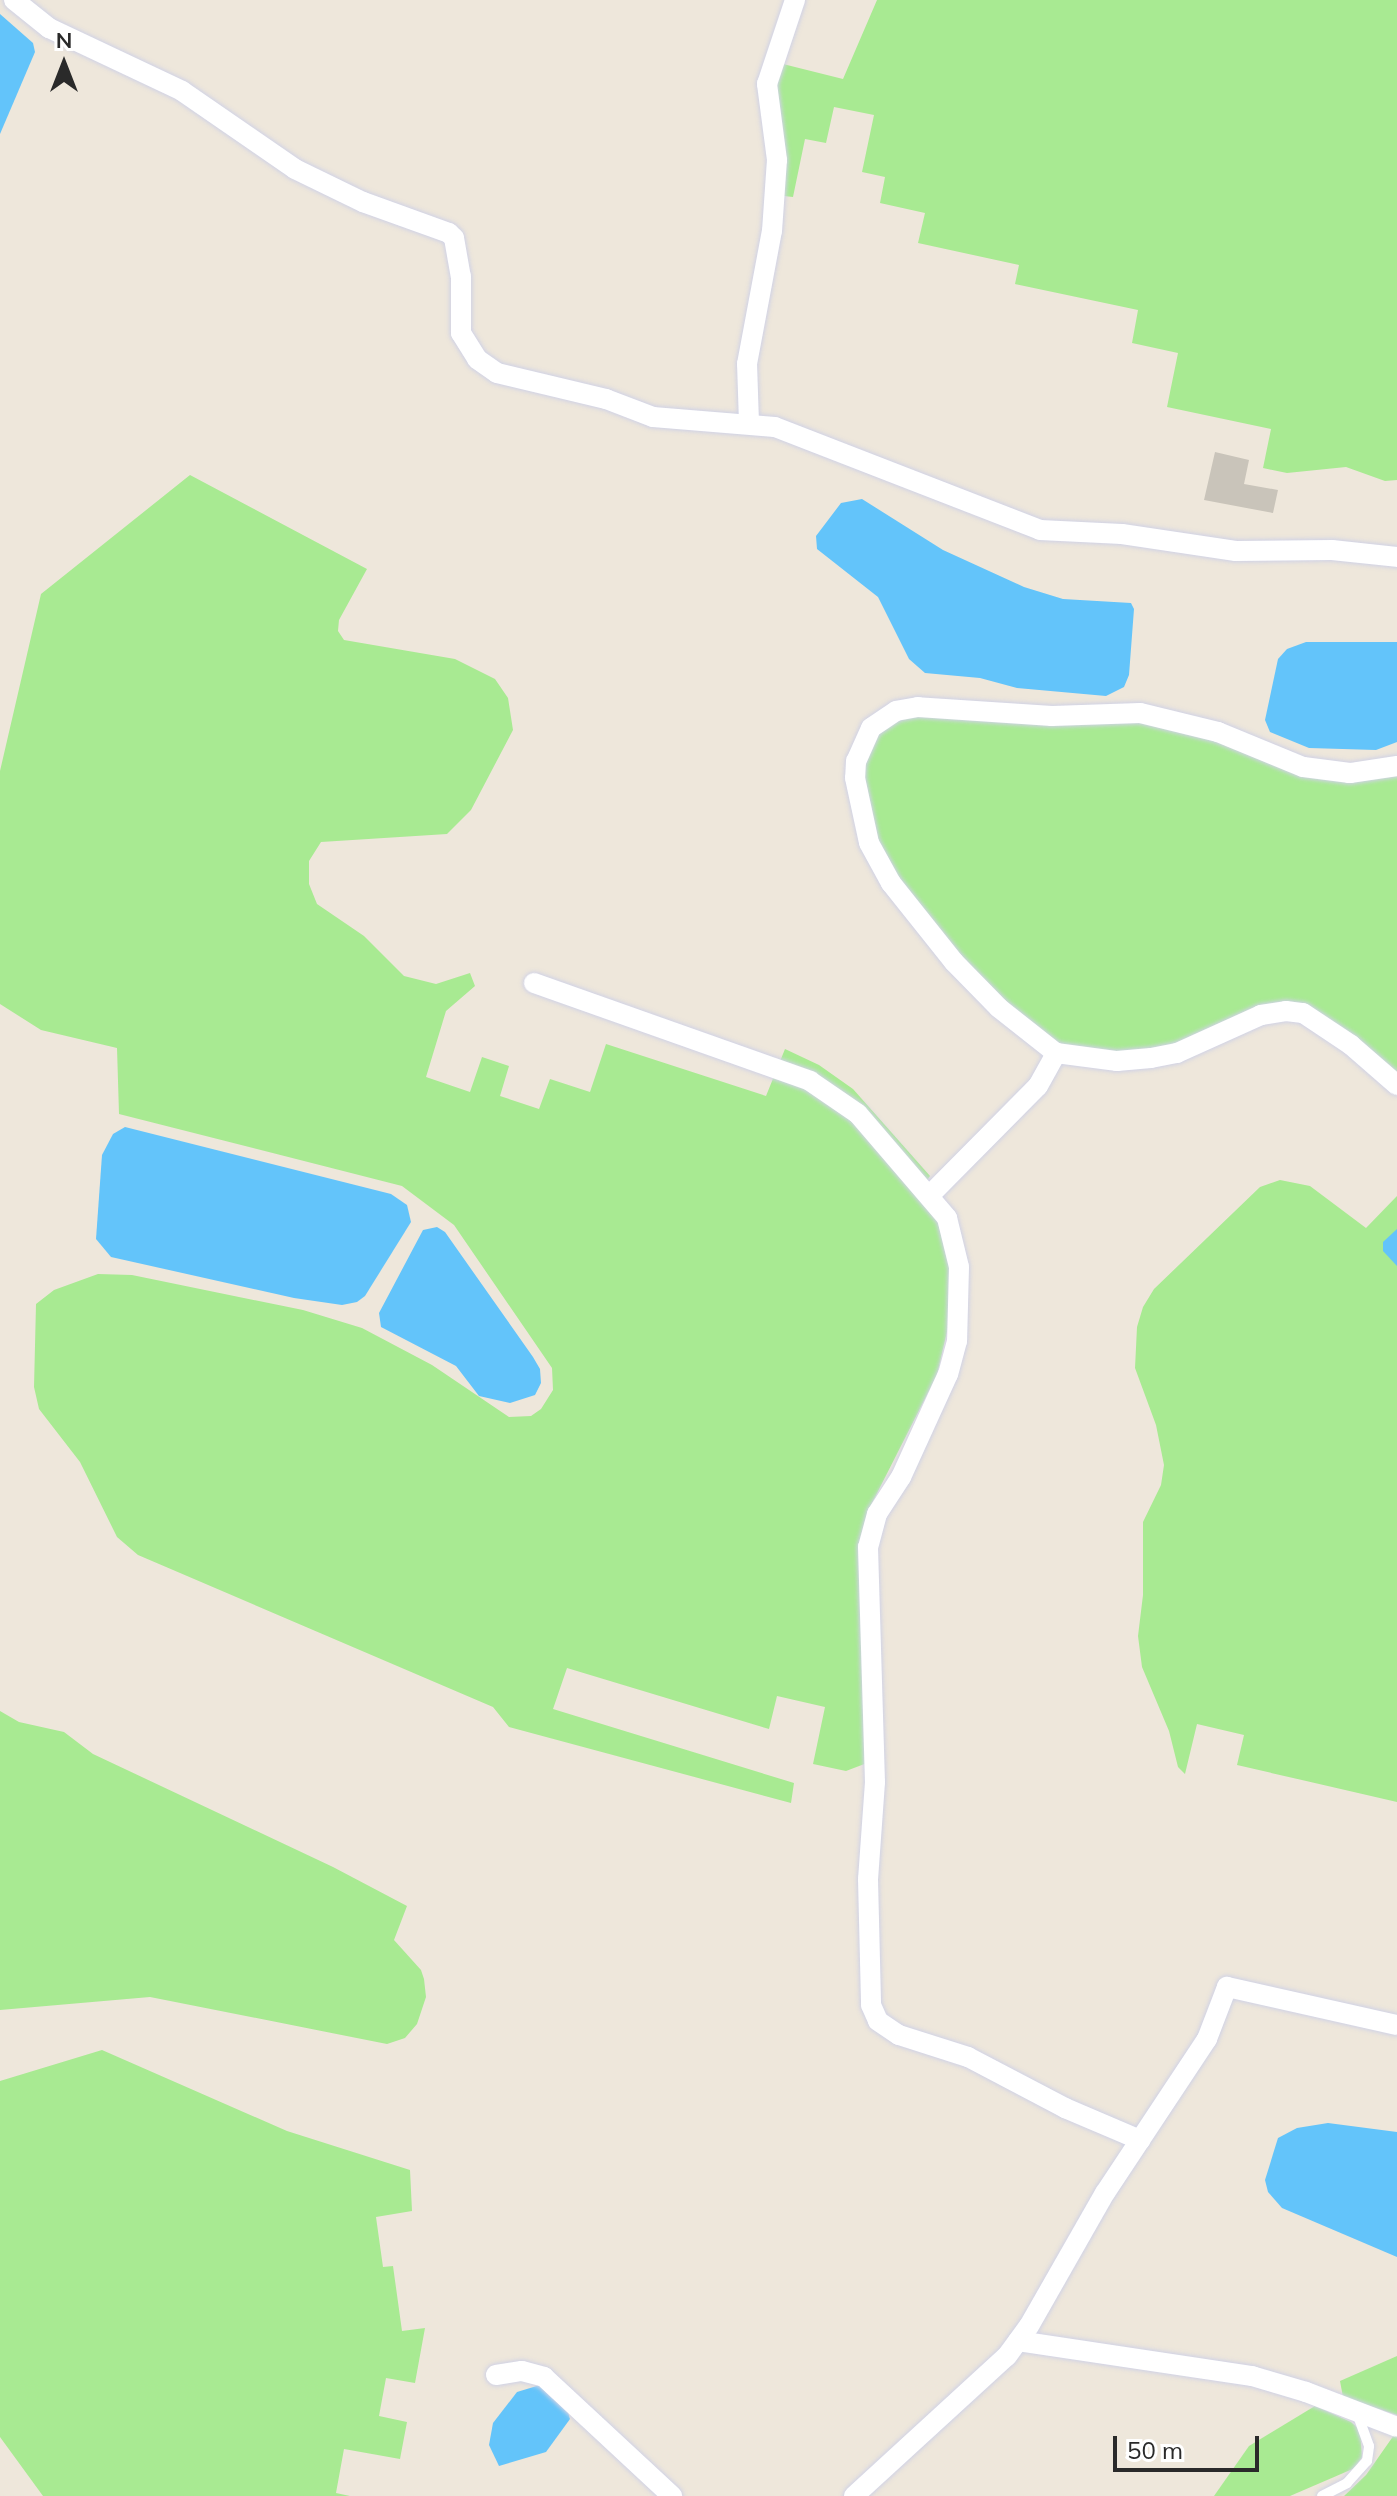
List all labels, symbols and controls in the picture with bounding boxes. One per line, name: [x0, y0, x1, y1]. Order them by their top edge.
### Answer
north arrow: [24, 24, 104, 104]
text: N: [56, 26, 72, 54]
scale bar: [1117, 2420, 1263, 2470]
text: 50 m: [1127, 2435, 1183, 2465]

